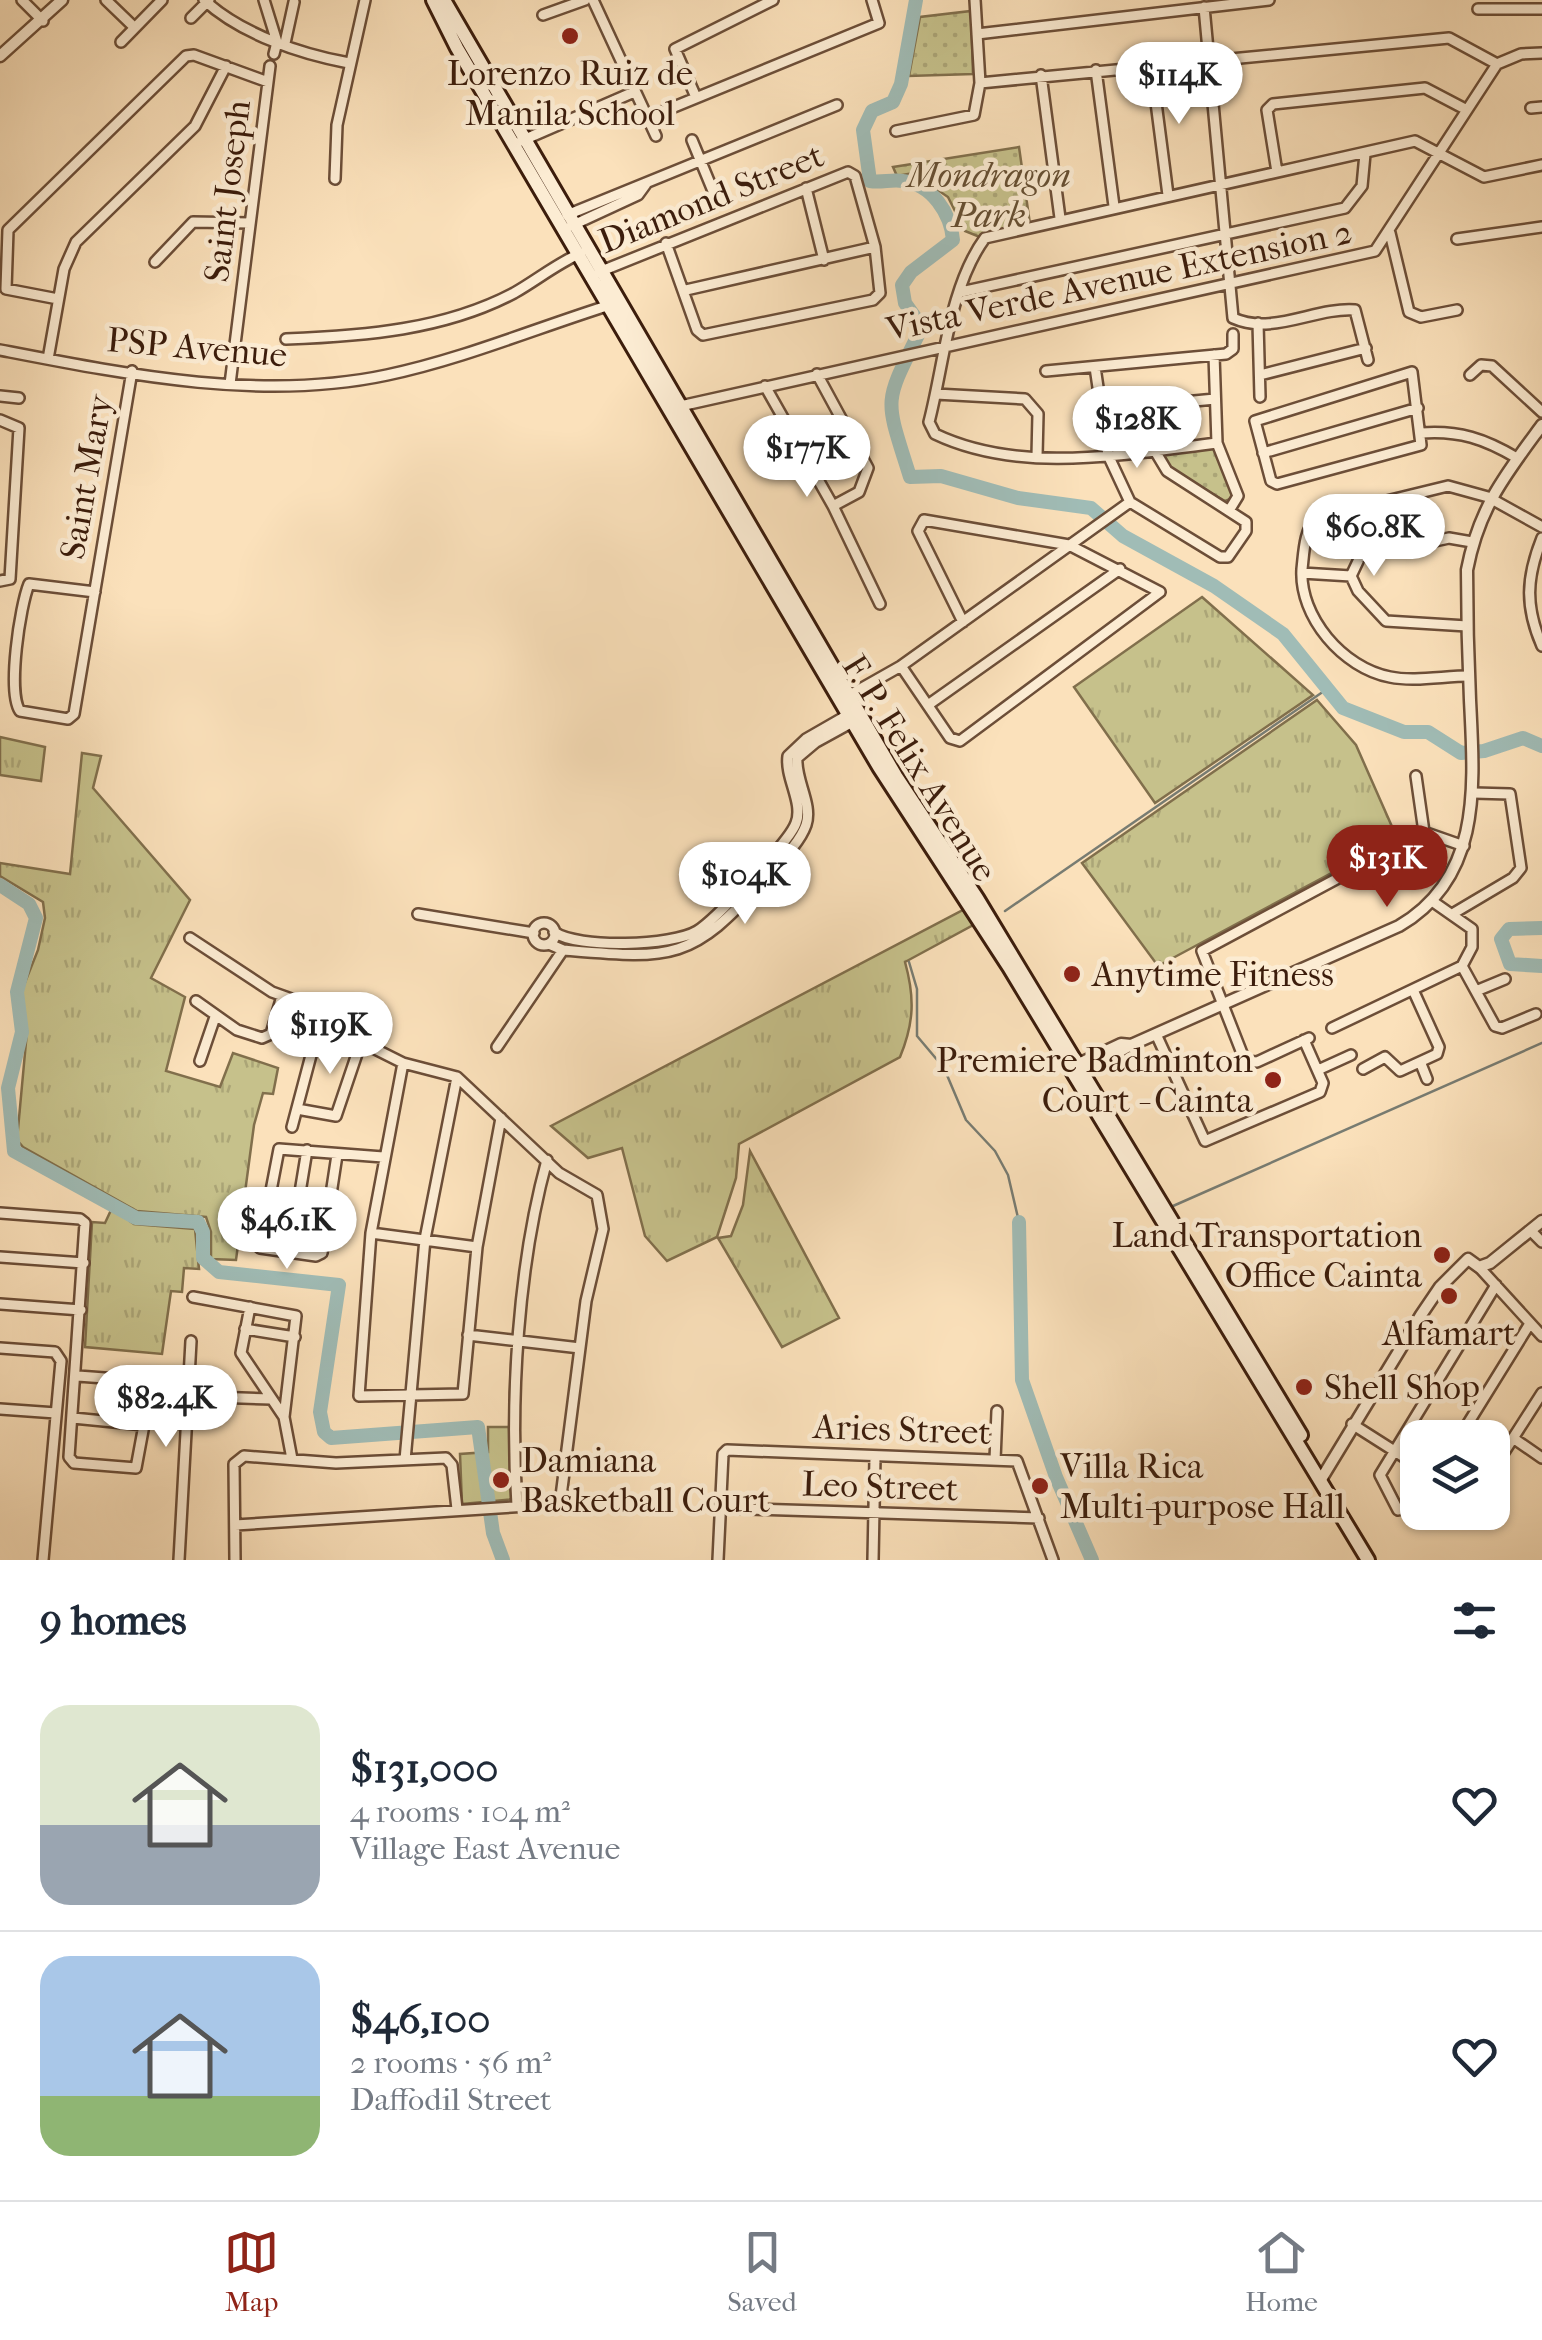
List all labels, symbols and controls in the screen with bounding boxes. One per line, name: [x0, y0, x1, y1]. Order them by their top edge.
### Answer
marker: Lorenzo Ruiz de Manila School: [559, 25, 581, 47]
pin: $114K: [1109, 42, 1249, 127]
place label: Lorenzo Ruiz de Manila School: [447, 53, 693, 134]
text: $114K: [1138, 56, 1220, 93]
street label: Saint Joseph: [196, 97, 259, 285]
street label: Diamond Street: [593, 135, 830, 262]
park label: Mondragon Park: [905, 155, 1071, 236]
street label: Vista Verde Avenue Extension 2: [882, 211, 1356, 350]
street label: PSP Avenue: [105, 319, 289, 376]
pin: $128K: [1067, 386, 1207, 471]
street label: Saint Mary: [52, 390, 121, 563]
text: $128K: [1095, 400, 1179, 437]
pin: $177K: [737, 415, 877, 500]
text: $177K: [765, 429, 849, 466]
pin: $60.8K: [1293, 494, 1455, 579]
text: $60.8K: [1325, 508, 1423, 545]
street label: F. P. Felix Avenue: [834, 648, 1006, 889]
pin: $131K: [1317, 825, 1457, 910]
text: $131K: [1349, 839, 1425, 876]
pin: $104K: [675, 842, 815, 927]
text: $104K: [701, 856, 789, 893]
place label: Anytime Fitness: [1090, 954, 1334, 995]
marker: Anytime Fitness: [1061, 963, 1083, 985]
pin: $119K: [260, 992, 400, 1077]
text: $119K: [290, 1006, 370, 1043]
place label: Premiere Badminton Court - Cainta: [936, 1040, 1254, 1121]
marker: Premiere Badminton Court - Cainta: [1262, 1069, 1284, 1091]
pin: $46.1K: [206, 1187, 368, 1272]
text: $46.1K: [240, 1201, 334, 1238]
place label: Land Transportation Office Cainta: [1112, 1215, 1423, 1296]
marker: Land Transportation Office Cainta: [1431, 1244, 1453, 1266]
marker: Alfamart: [1438, 1285, 1460, 1307]
place label: Alfamart: [1381, 1313, 1516, 1354]
pin: $82.4K: [85, 1365, 247, 1450]
place label: Shell Shop: [1324, 1367, 1480, 1408]
marker: Shell Shop: [1293, 1376, 1315, 1398]
text: $82.4K: [116, 1379, 216, 1416]
street label: Aries Street: [810, 1406, 992, 1453]
map controls: [1400, 1420, 1510, 1530]
button: layers: [1400, 1420, 1510, 1530]
place label: Damiana Basketball Court: [521, 1440, 770, 1521]
place label: Villa Rica Multi-purpose Hall: [1059, 1446, 1345, 1527]
street label: Leo Street: [801, 1463, 959, 1510]
marker: Damiana Basketball Court: [490, 1469, 512, 1491]
marker: Villa Rica Multi-purpose Hall: [1029, 1475, 1051, 1497]
icon: filters: [1447, 1593, 1502, 1648]
text: 9 homes: [40, 1596, 187, 1645]
text: $131,000: [350, 1744, 499, 1793]
icon: home: [120, 1745, 240, 1865]
icon: heart: [1447, 1778, 1502, 1833]
text: 4 rooms · 104 m²: [350, 1793, 570, 1830]
text: Village East Avenue: [350, 1830, 620, 1867]
text: $46,100: [350, 1995, 490, 2044]
icon: home: [120, 1996, 240, 2116]
icon: heart: [1447, 2029, 1502, 2084]
text: 2 rooms · 56 m²: [350, 2044, 551, 2081]
text: Daffodil Street: [350, 2081, 551, 2118]
tab: Map: [224, 2225, 279, 2318]
tab: Saved: [727, 2225, 797, 2318]
tab: Home: [1245, 2225, 1318, 2318]

